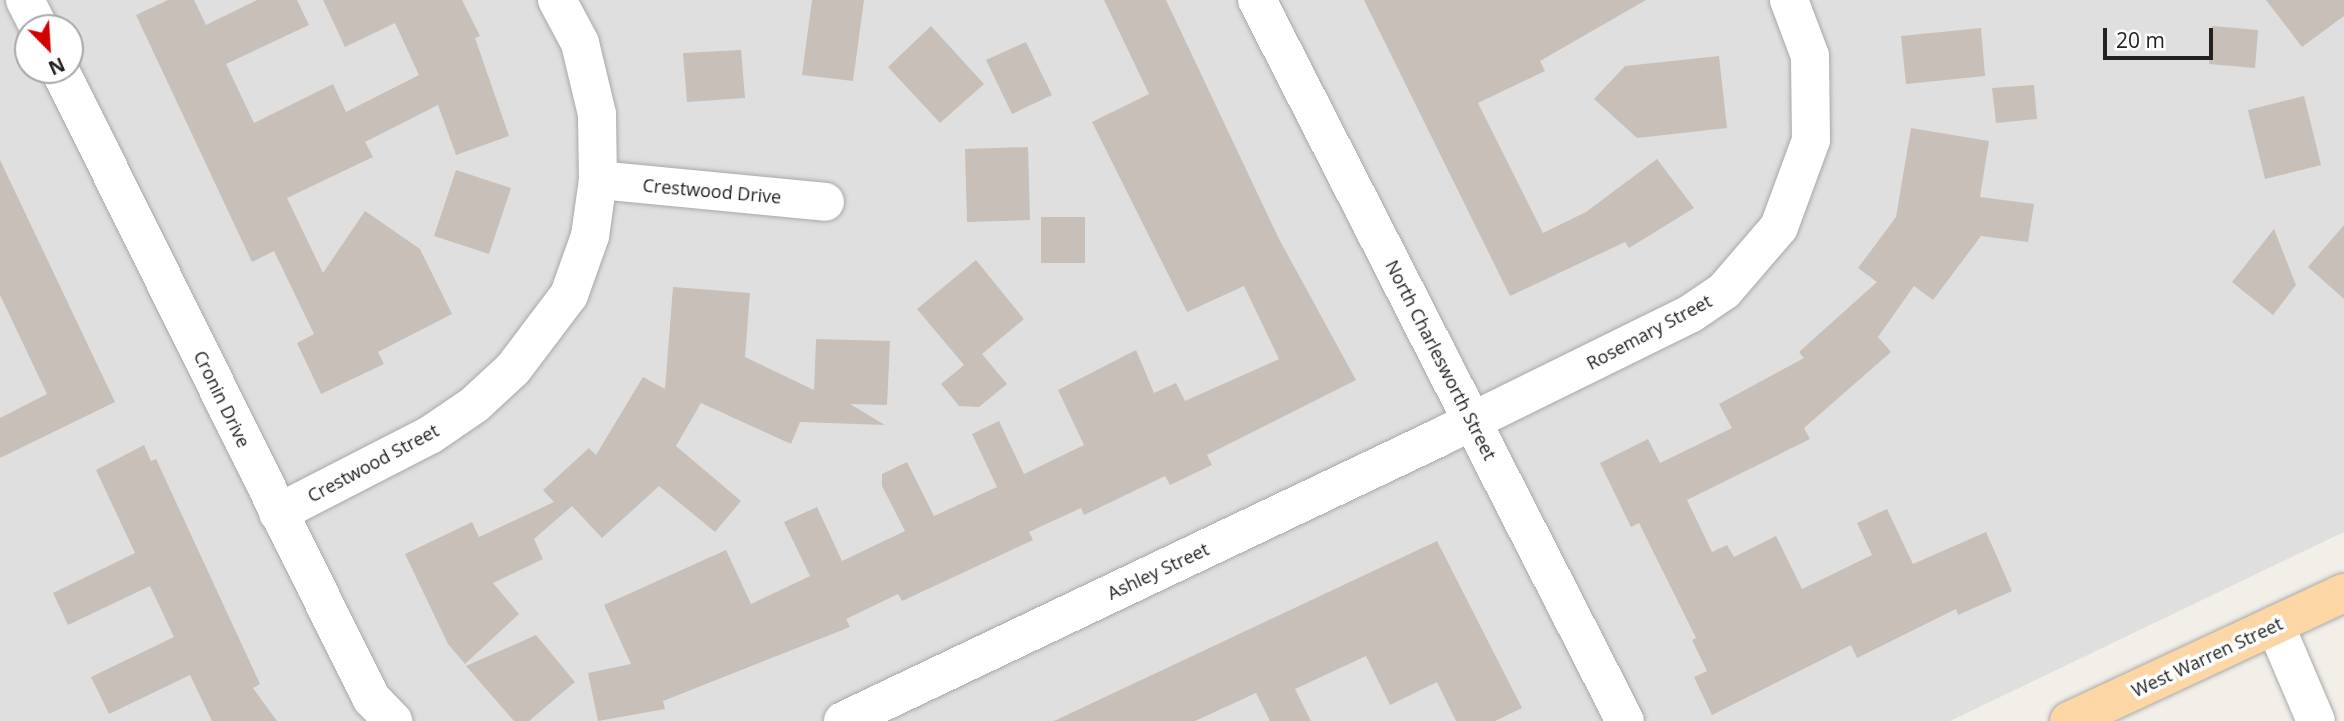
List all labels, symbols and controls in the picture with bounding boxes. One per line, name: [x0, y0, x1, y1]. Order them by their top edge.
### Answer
north arrow: [14, 14, 84, 84]
scale bar: [2106, 14, 2216, 58]
text: 20 m: [2116, 26, 2165, 54]
text: N: [44, 51, 69, 81]
street label: Crestwood Drive: [642, 174, 782, 208]
street label: North Charlesworth Street: [1381, 256, 1501, 464]
street label: Rosemary Street: [1583, 290, 1715, 374]
street label: Cronin Drive: [189, 347, 255, 451]
street label: Crestwood Street: [304, 419, 442, 507]
street label: Ashley Street: [1104, 538, 1212, 604]
street label: West Warren Street: [2128, 613, 2286, 701]

